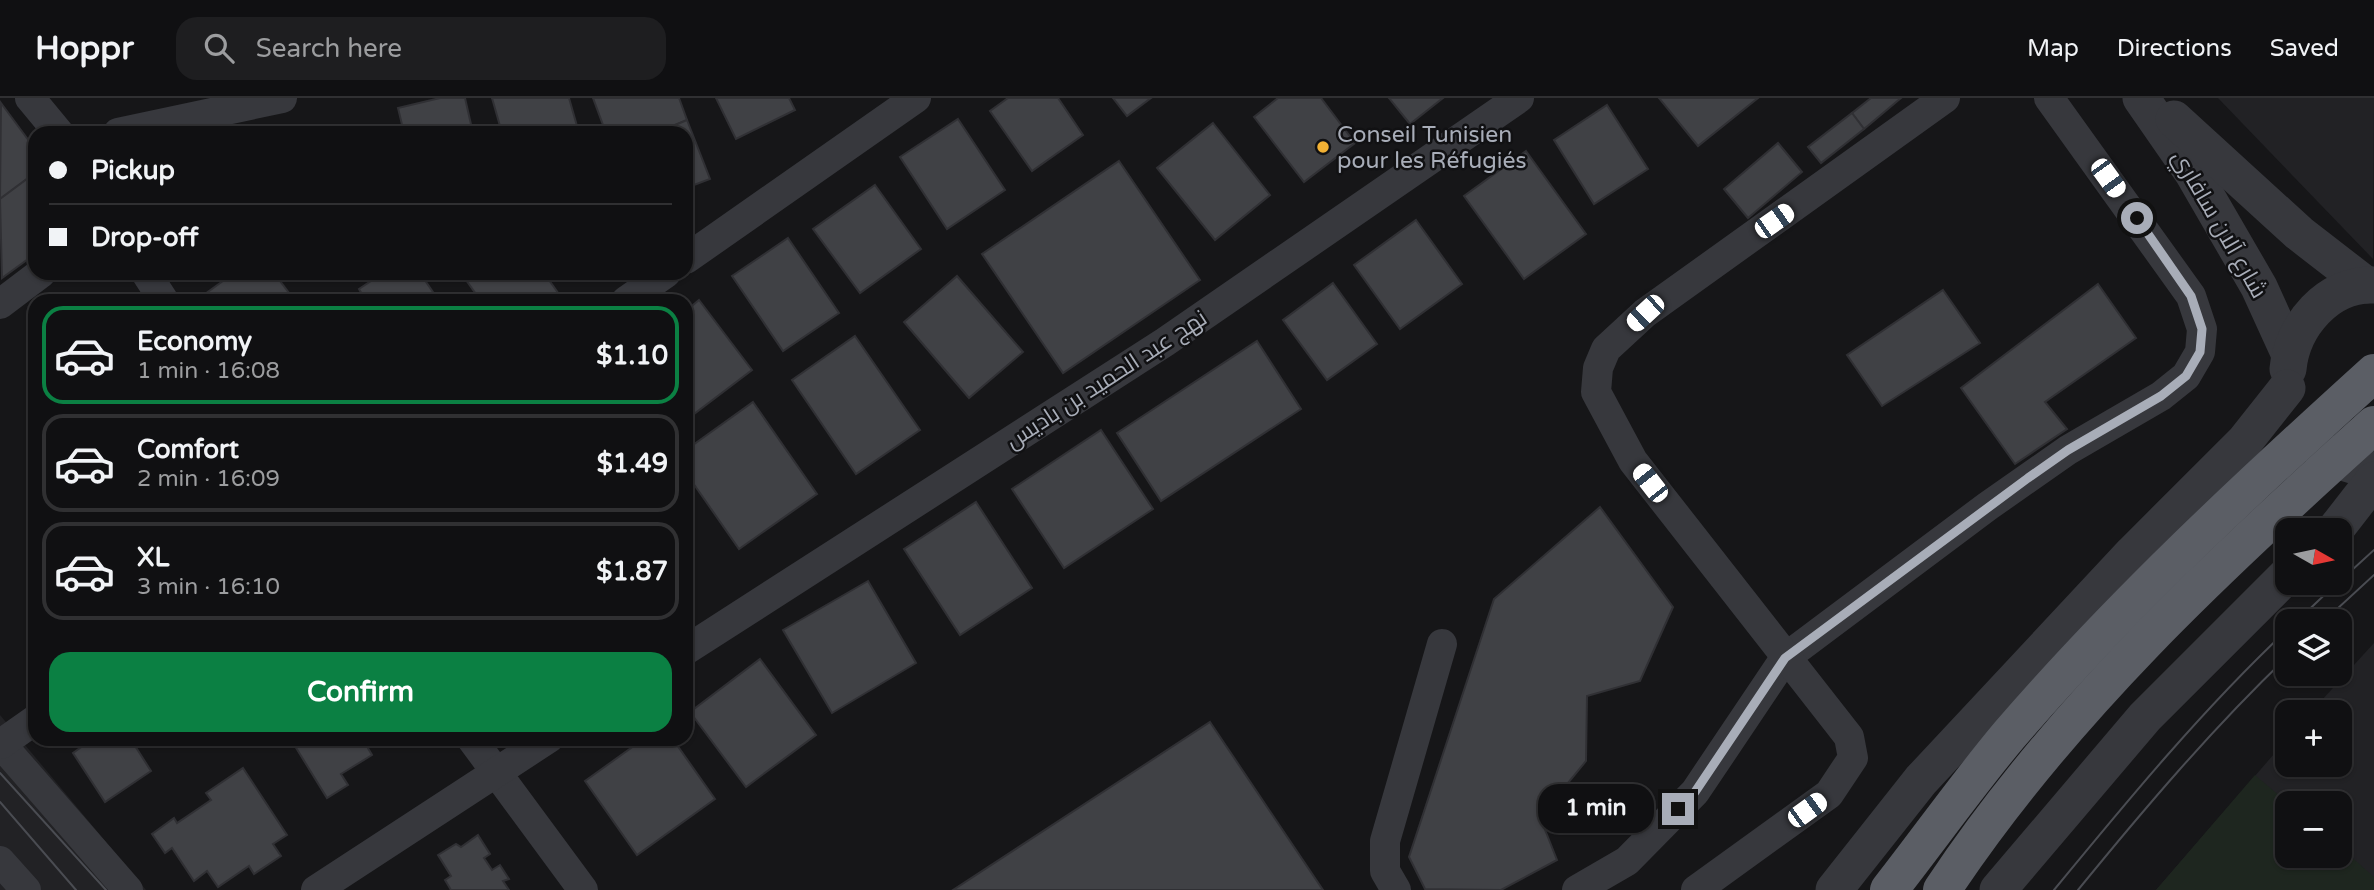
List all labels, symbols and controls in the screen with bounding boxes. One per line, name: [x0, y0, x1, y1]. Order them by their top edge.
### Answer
search box: [176, 17, 666, 80]
text: Hoppr: [35, 29, 134, 68]
icon: search: [200, 29, 238, 67]
text: Search here: [256, 33, 402, 64]
text: Map: [2027, 34, 2079, 63]
text: Directions: [2117, 34, 2232, 63]
text: Saved: [2270, 34, 2339, 63]
place label: Conseil Tunisien pour les Réfugiés: [1337, 121, 1527, 175]
marker: Conseil Tunisien pour les Réfugiés: [1315, 139, 1331, 155]
street label: شارع آلان سافاري: [2163, 146, 2273, 305]
text: Pickup: [91, 155, 175, 186]
car: [2088, 155, 2129, 201]
car: [1751, 200, 1798, 242]
route start: [2121, 202, 2153, 234]
text: Drop-off: [91, 222, 198, 253]
car: [1623, 291, 1668, 335]
street label: نهج عبد الحميد بن باديس: [1001, 304, 1213, 456]
icon: car: [53, 324, 116, 387]
text: Economy: [137, 326, 252, 357]
text: $1.10: [596, 340, 668, 371]
text: 1 min · 16:08: [137, 357, 280, 385]
icon: car: [53, 432, 116, 495]
text: Comfort: [137, 434, 239, 465]
text: $1.49: [597, 448, 668, 479]
car: [1629, 460, 1672, 506]
text: 2 min · 16:09: [137, 465, 280, 493]
north arrow: [2275, 518, 2352, 595]
map controls: [2275, 518, 2352, 868]
icon: car: [53, 540, 116, 603]
text: XL: [137, 542, 169, 573]
text: $1.87: [596, 556, 668, 587]
text: 3 min · 16:10: [137, 573, 280, 601]
button: layers: [2275, 609, 2352, 686]
button: Confirm: [49, 652, 672, 732]
button: +: [2275, 700, 2352, 777]
callout: 1 min: [1538, 784, 1654, 834]
car: [1784, 789, 1831, 831]
button: −: [2275, 791, 2352, 868]
route end: [1662, 793, 1694, 825]
text: 1 min: [1565, 794, 1627, 822]

